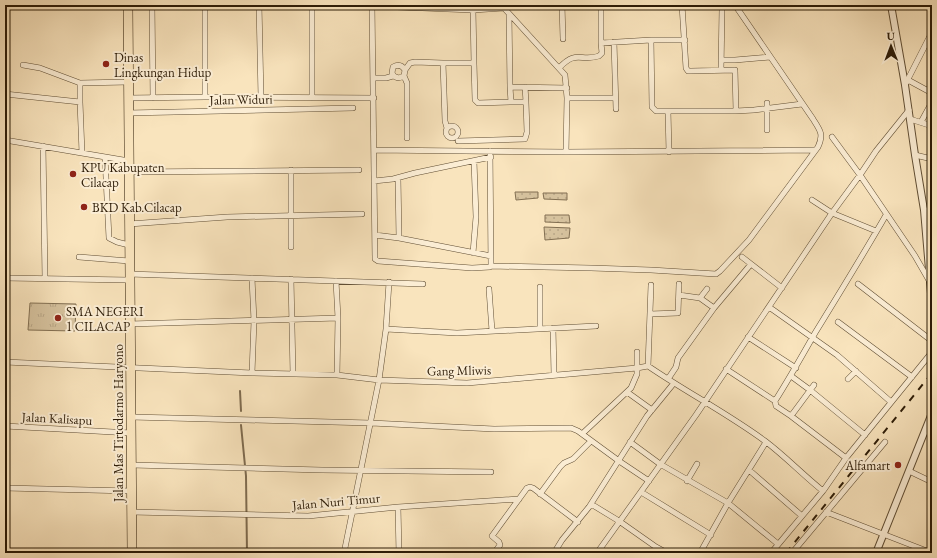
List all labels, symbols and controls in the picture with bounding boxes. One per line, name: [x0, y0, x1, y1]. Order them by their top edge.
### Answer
north arrow: [871, 26, 911, 66]
text: U: [887, 29, 896, 43]
place label: Dinas Lingkungan Hidup: [114, 49, 212, 81]
marker: Dinas Lingkungan Hidup: [101, 59, 111, 69]
street label: Jalan Widuri: [208, 90, 273, 109]
place label: KPU Kabupaten Cilacap: [81, 159, 165, 191]
marker: KPU Kabupaten Cilacap: [68, 169, 78, 179]
place label: BKD Kab.Cilacap: [92, 199, 182, 216]
marker: BKD Kab.Cilacap: [79, 202, 89, 212]
place label: SMA NEGERI 1 CILACAP: [66, 303, 144, 335]
marker: SMA NEGERI 1 CILACAP: [53, 313, 63, 323]
street label: Jalan Mas Tirtodarmo Haryono: [110, 344, 127, 503]
street label: Gang Mliwis: [427, 361, 491, 380]
street label: Jalan Kalisapu: [20, 408, 93, 429]
place label: Alfamart: [844, 457, 890, 474]
marker: Alfamart: [893, 460, 903, 470]
street label: Jalan Nuri Timur: [291, 489, 381, 514]

